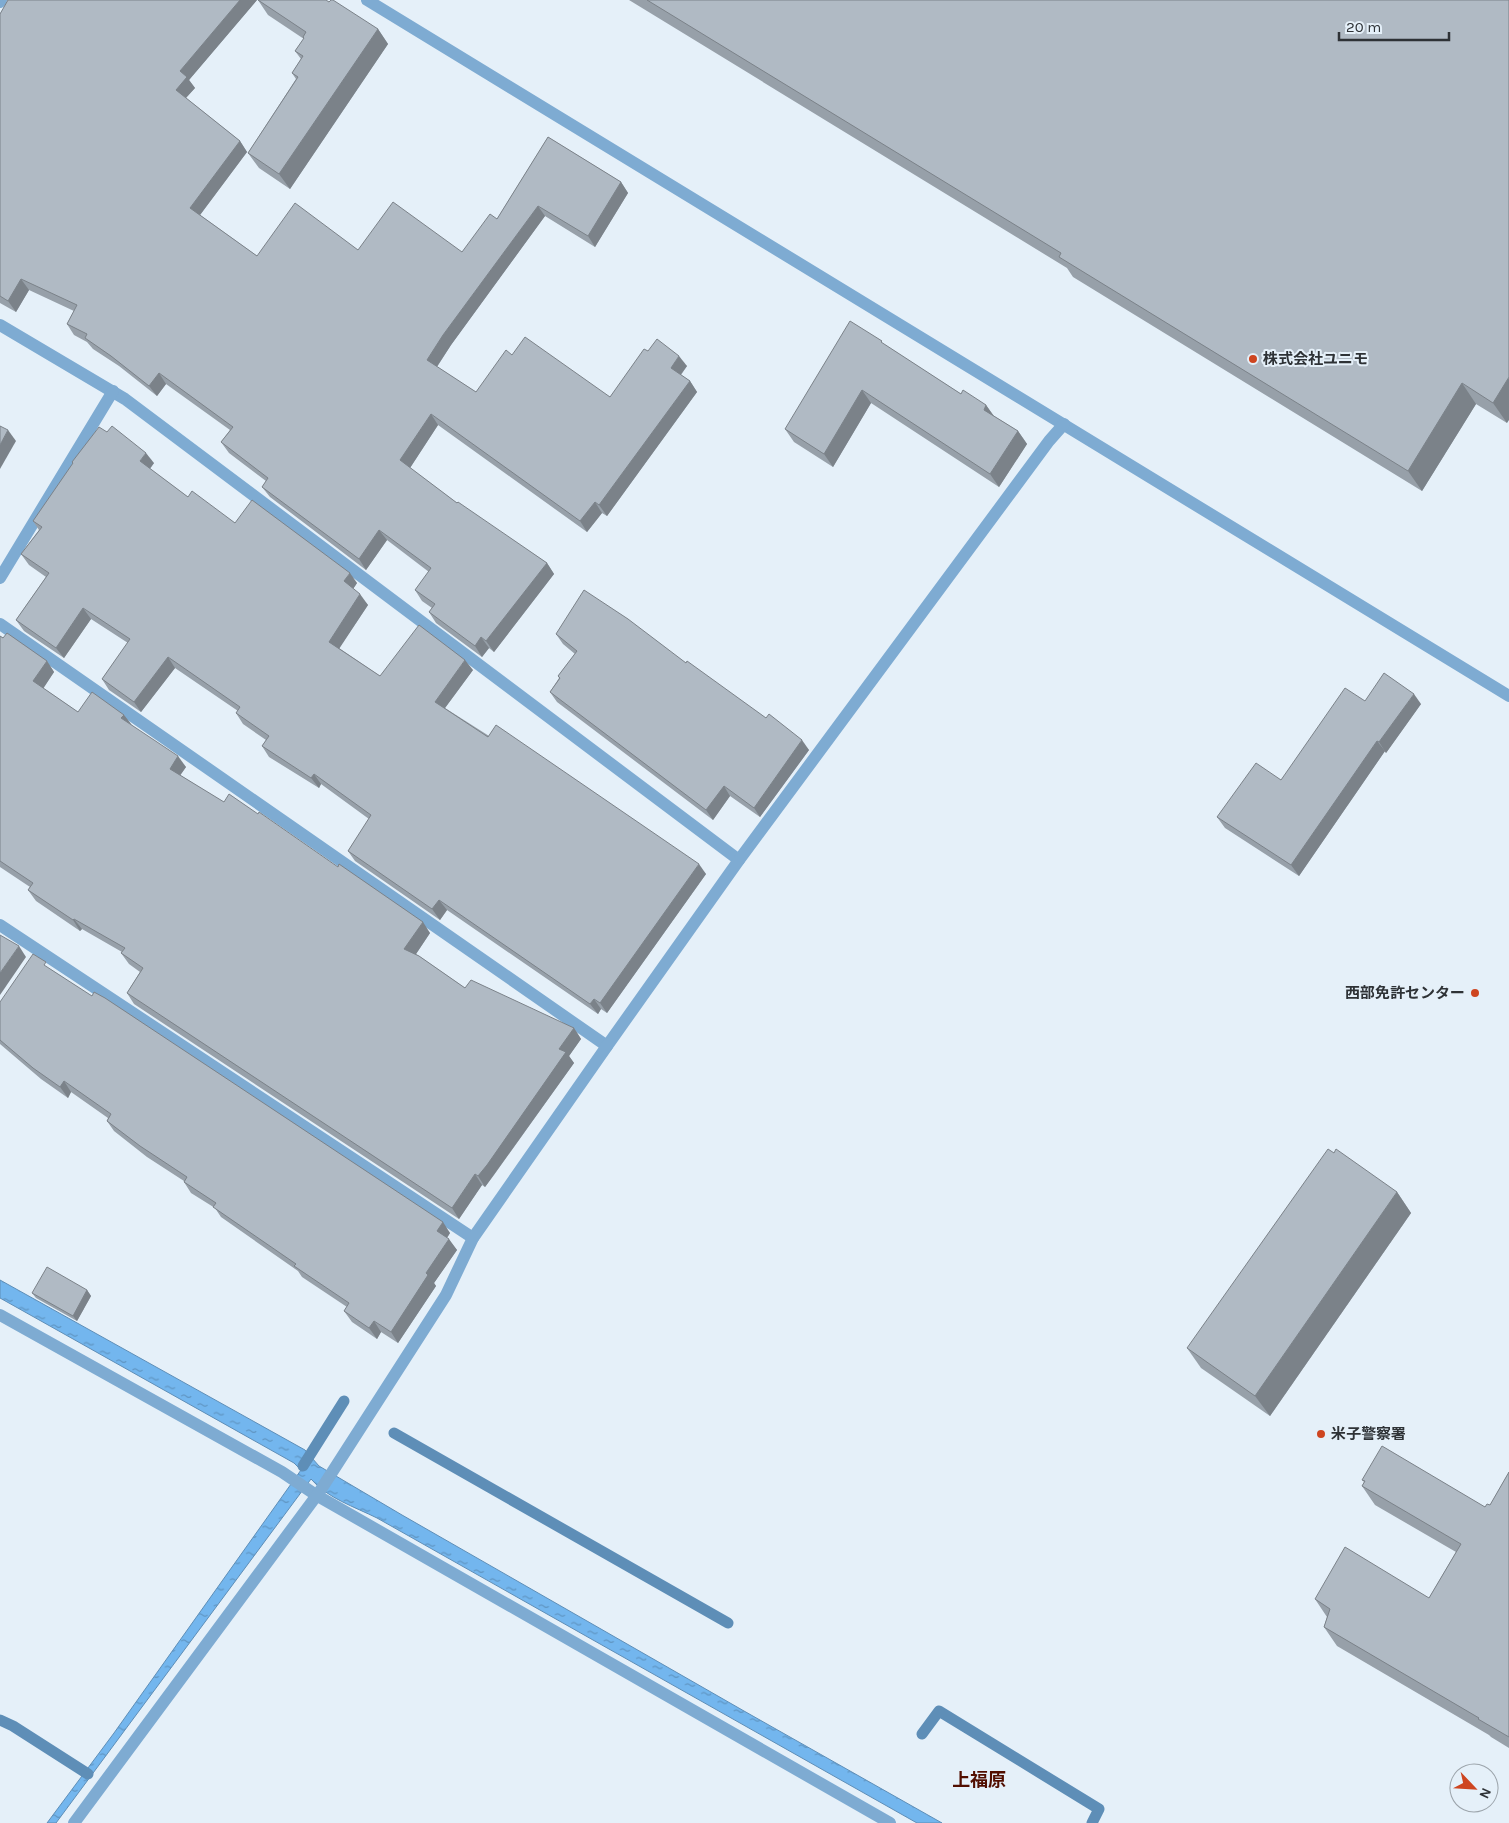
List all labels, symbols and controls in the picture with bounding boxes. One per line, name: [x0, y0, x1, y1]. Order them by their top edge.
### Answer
scale bar: [1339, 10, 1449, 42]
text: 20 m: [1346, 18, 1381, 36]
place label: 株式会社ユニモ: [1263, 350, 1368, 368]
marker: 株式会社ユニモ: [1247, 353, 1259, 365]
place label: 西部免許センター: [1345, 984, 1465, 1002]
marker: 西部免許センター: [1469, 987, 1481, 999]
place label: 米子警察署: [1331, 1425, 1406, 1443]
marker: 米子警察署: [1315, 1428, 1327, 1440]
north arrow: [1449, 1763, 1499, 1813]
district label: 上福原: [952, 1769, 1006, 1791]
text: N: [1476, 1785, 1495, 1801]

